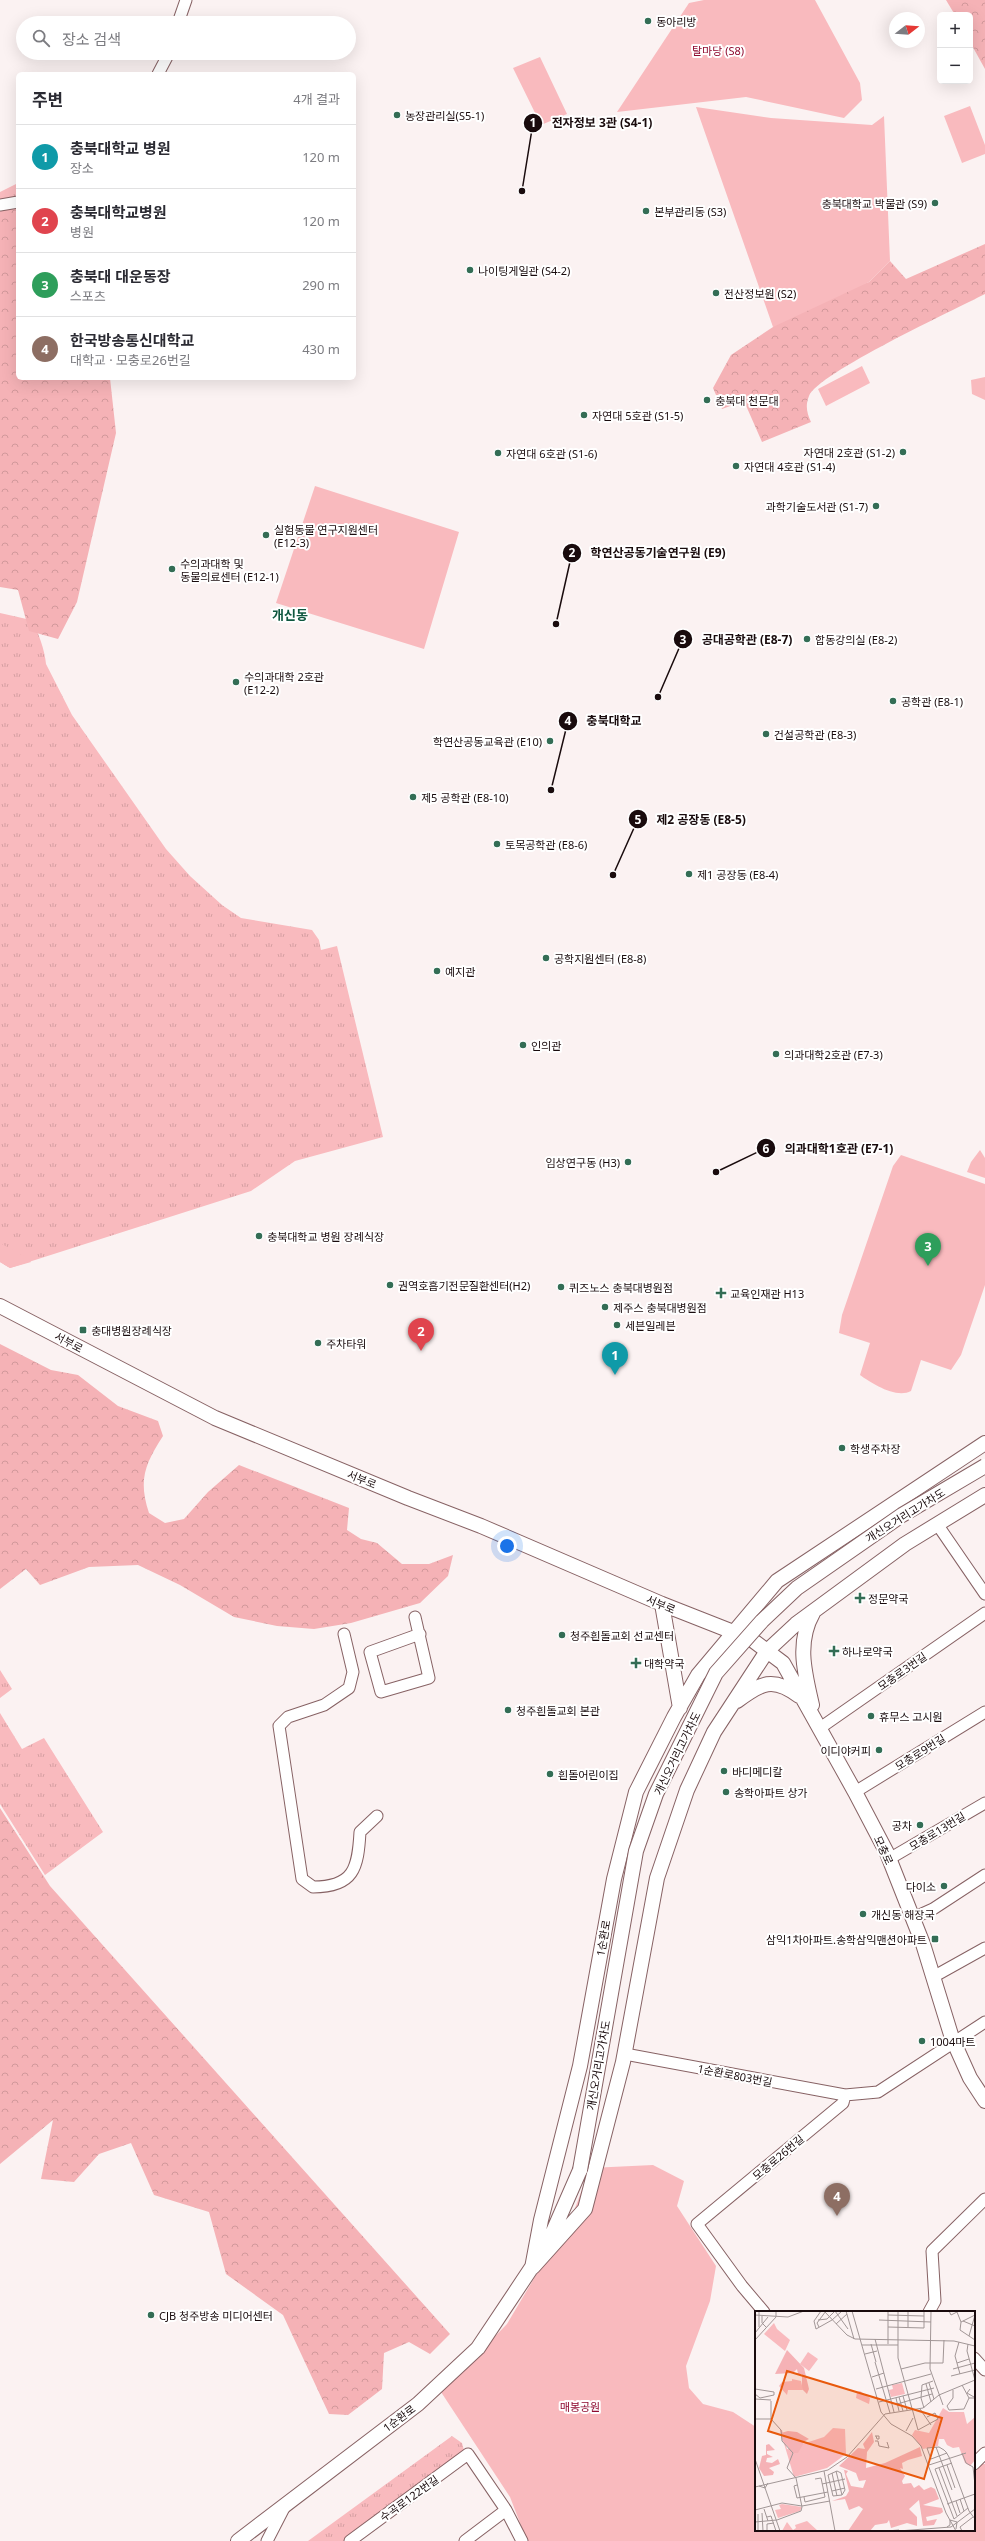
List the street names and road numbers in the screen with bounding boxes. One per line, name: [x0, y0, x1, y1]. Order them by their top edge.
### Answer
street label: 서부로: [52, 1328, 86, 1356]
street label: 서부로: [345, 1466, 379, 1492]
street label: 개신오거리고가차도: [862, 1485, 948, 1545]
street label: 서부로: [644, 1591, 678, 1617]
street label: 모충로3번길: [874, 1649, 930, 1693]
street label: 개신오거리고가차도: [650, 1709, 704, 1797]
street label: 모충로9번길: [892, 1731, 948, 1773]
street label: 모충로13번길: [906, 1808, 968, 1854]
street label: 모충로: [871, 1833, 897, 1867]
street label: 1순환로: [592, 1919, 614, 1957]
street label: 개신오거리고가차도: [583, 2019, 613, 2111]
street label: 1순환로803번길: [696, 2060, 774, 2090]
street label: 모충로26번길: [749, 2131, 807, 2183]
street label: 1순환로: [380, 2401, 418, 2435]
street label: 수곡로122번길: [376, 2472, 442, 2524]

